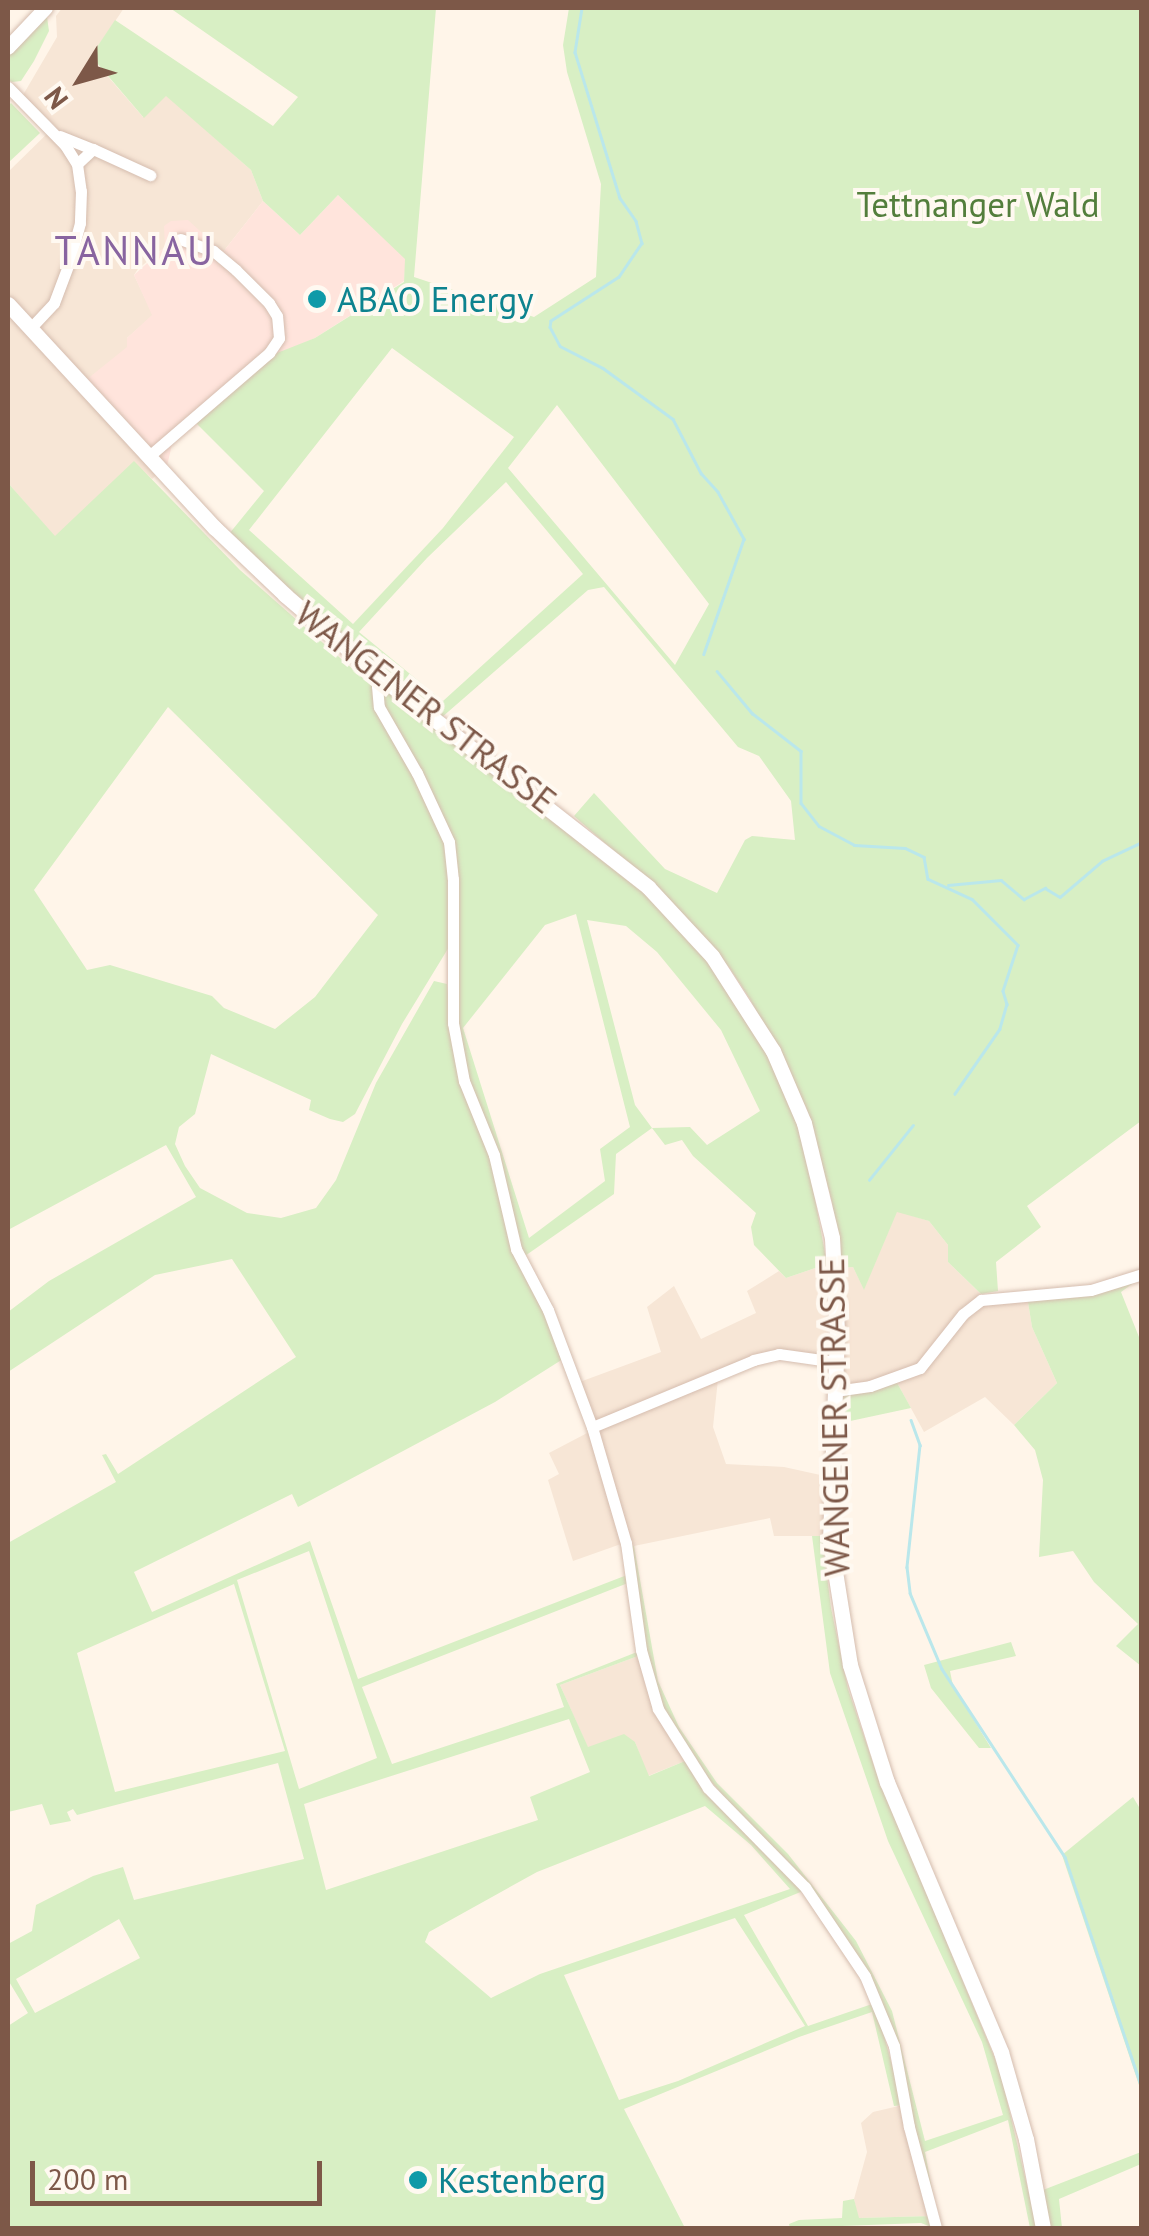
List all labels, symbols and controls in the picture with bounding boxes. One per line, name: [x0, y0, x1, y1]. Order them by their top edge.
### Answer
north arrow: [30, 30, 130, 130]
text: N: [35, 80, 76, 117]
park label: Tettnanger Wald: [856, 183, 1100, 225]
district label: TANNAU: [54, 226, 216, 274]
place label: ABAO Energy: [337, 278, 533, 320]
marker: ABAO Energy: [306, 288, 328, 310]
street label: WANGENER STRASSE: [287, 592, 565, 822]
street label: WANGENER STRASSE: [810, 1257, 858, 1577]
scale bar: [35, 2141, 328, 2203]
text: 200 m: [47, 2159, 128, 2198]
place label: Kestenberg: [438, 2159, 606, 2201]
marker: Kestenberg: [407, 2169, 429, 2191]

